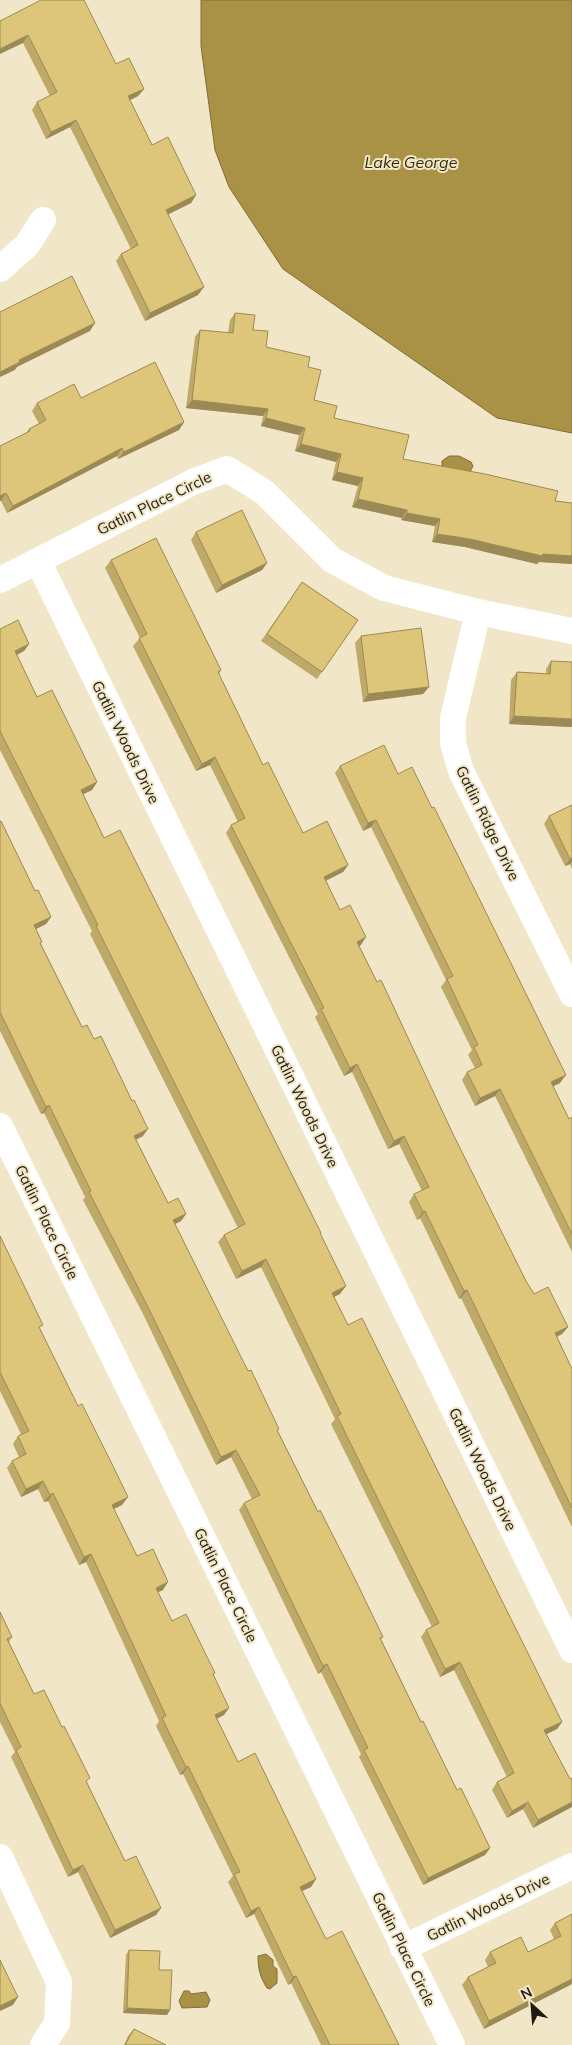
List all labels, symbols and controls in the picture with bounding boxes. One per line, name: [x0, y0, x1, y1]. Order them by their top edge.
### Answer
water label: Lake George: [365, 152, 458, 172]
street label: Gatlin Place Circle: [94, 467, 214, 539]
street label: Gatlin Woods Drive: [88, 677, 164, 807]
street label: Gatlin Ridge Drive: [452, 762, 524, 884]
street label: Gatlin Woods Drive: [267, 1041, 343, 1171]
street label: Gatlin Place Circle: [11, 1162, 83, 1282]
street label: Gatlin Woods Drive: [445, 1404, 521, 1534]
street label: Gatlin Place Circle: [190, 1525, 262, 1645]
street label: Gatlin Woods Drive: [423, 1869, 553, 1945]
street label: Gatlin Place Circle: [368, 1889, 440, 2009]
north arrow: [507, 1980, 557, 2030]
text: N: [518, 1983, 535, 2004]

